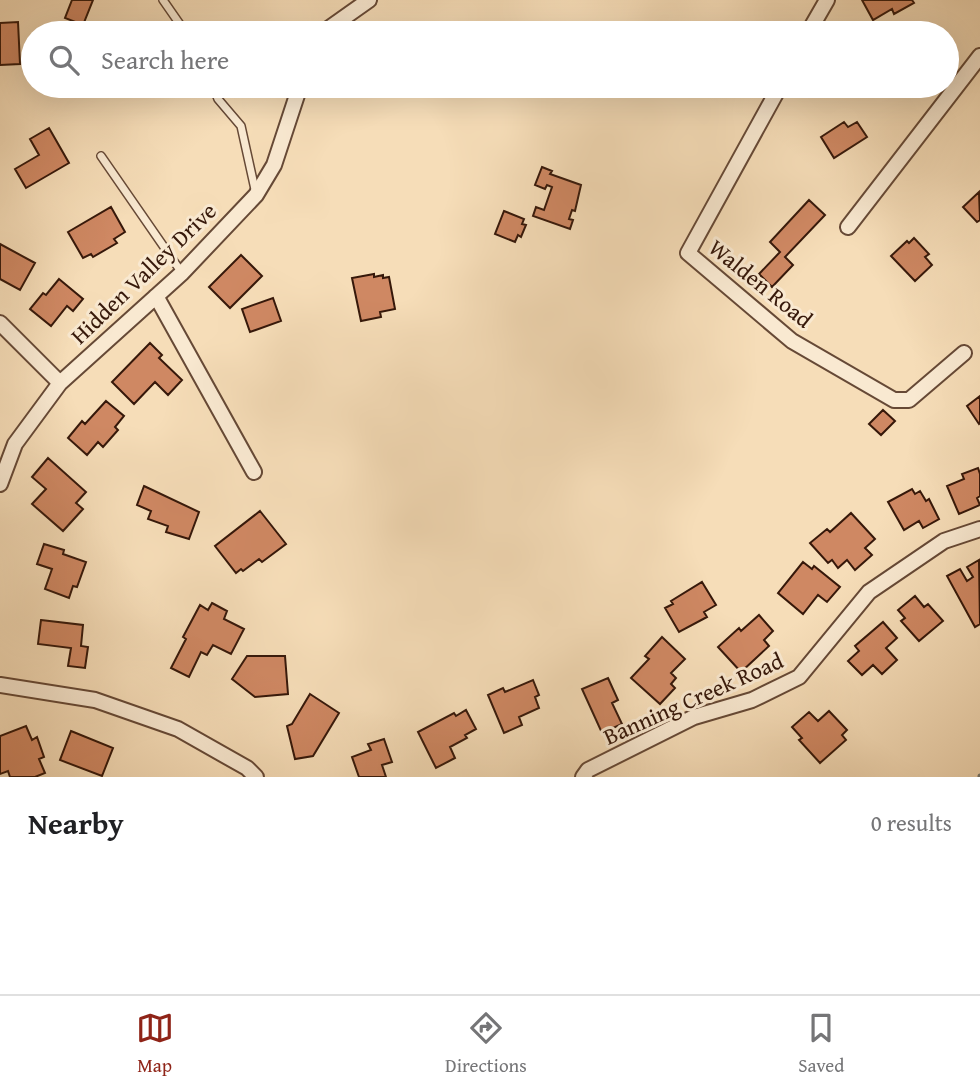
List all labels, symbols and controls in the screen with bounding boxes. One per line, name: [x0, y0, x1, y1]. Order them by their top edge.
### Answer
search box: [21, 21, 959, 98]
text: Search here: [101, 40, 229, 79]
icon: search: [45, 41, 83, 79]
street label: Hidden Valley Drive: [63, 195, 223, 351]
street label: Walden Road: [702, 231, 821, 336]
street label: Banning Creek Road: [598, 643, 789, 752]
text: Nearby: [28, 801, 124, 845]
text: 0 results: [871, 806, 952, 839]
tab: Map: [136, 1009, 174, 1079]
tab: Directions: [445, 1009, 527, 1079]
tab: Saved: [798, 1009, 844, 1079]

